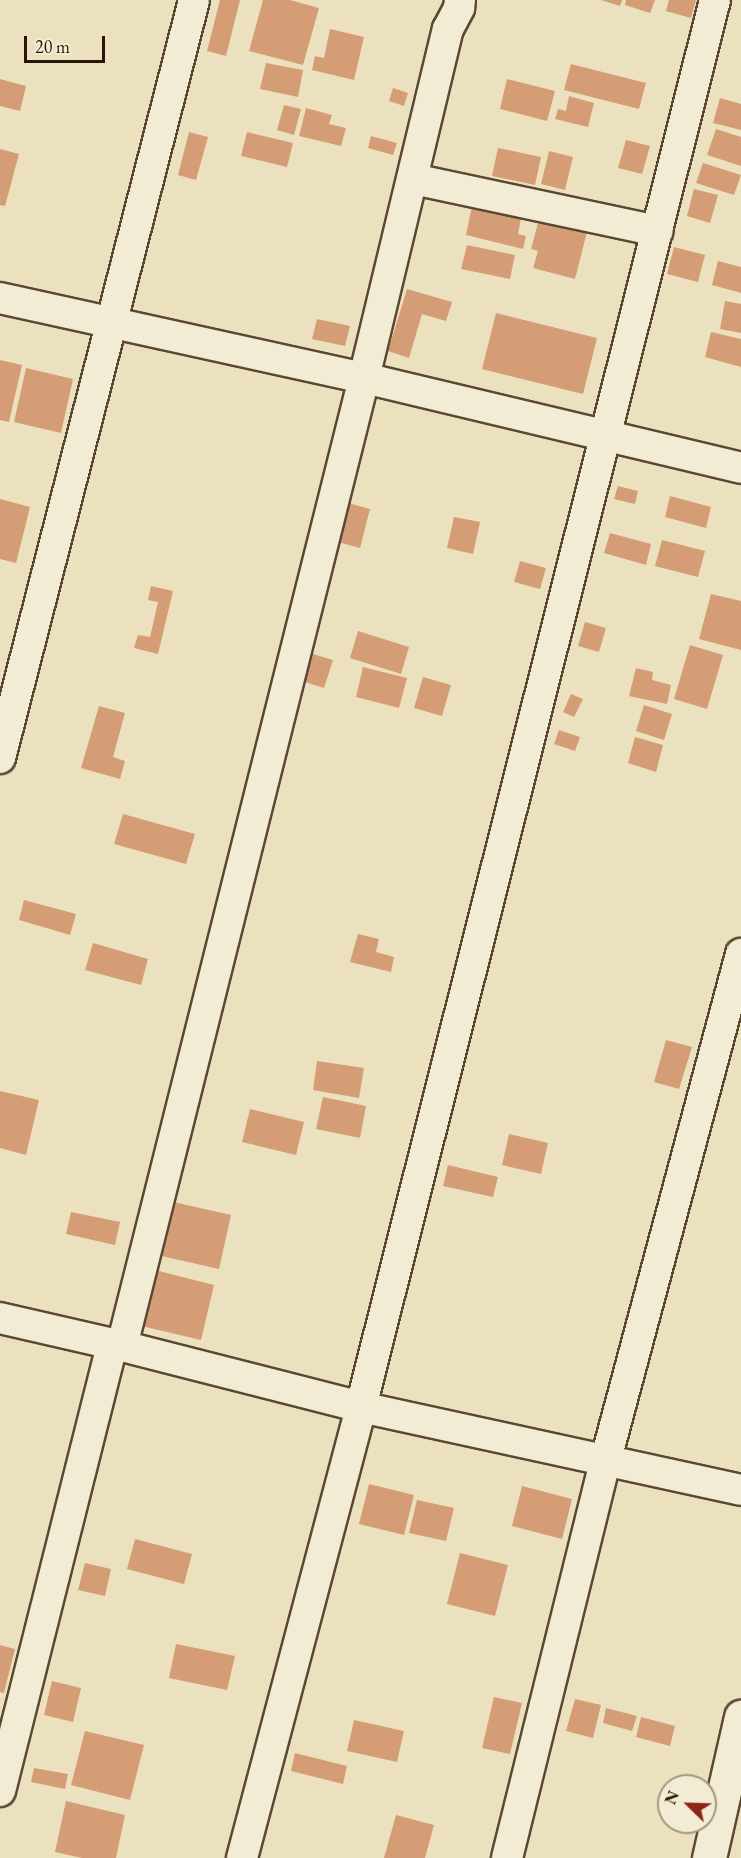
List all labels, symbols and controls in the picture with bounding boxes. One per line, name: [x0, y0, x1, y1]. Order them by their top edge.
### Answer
scale bar: [27, 24, 108, 62]
text: 20 m: [35, 35, 70, 58]
north arrow: [657, 1774, 717, 1834]
text: N: [660, 1787, 684, 1808]

